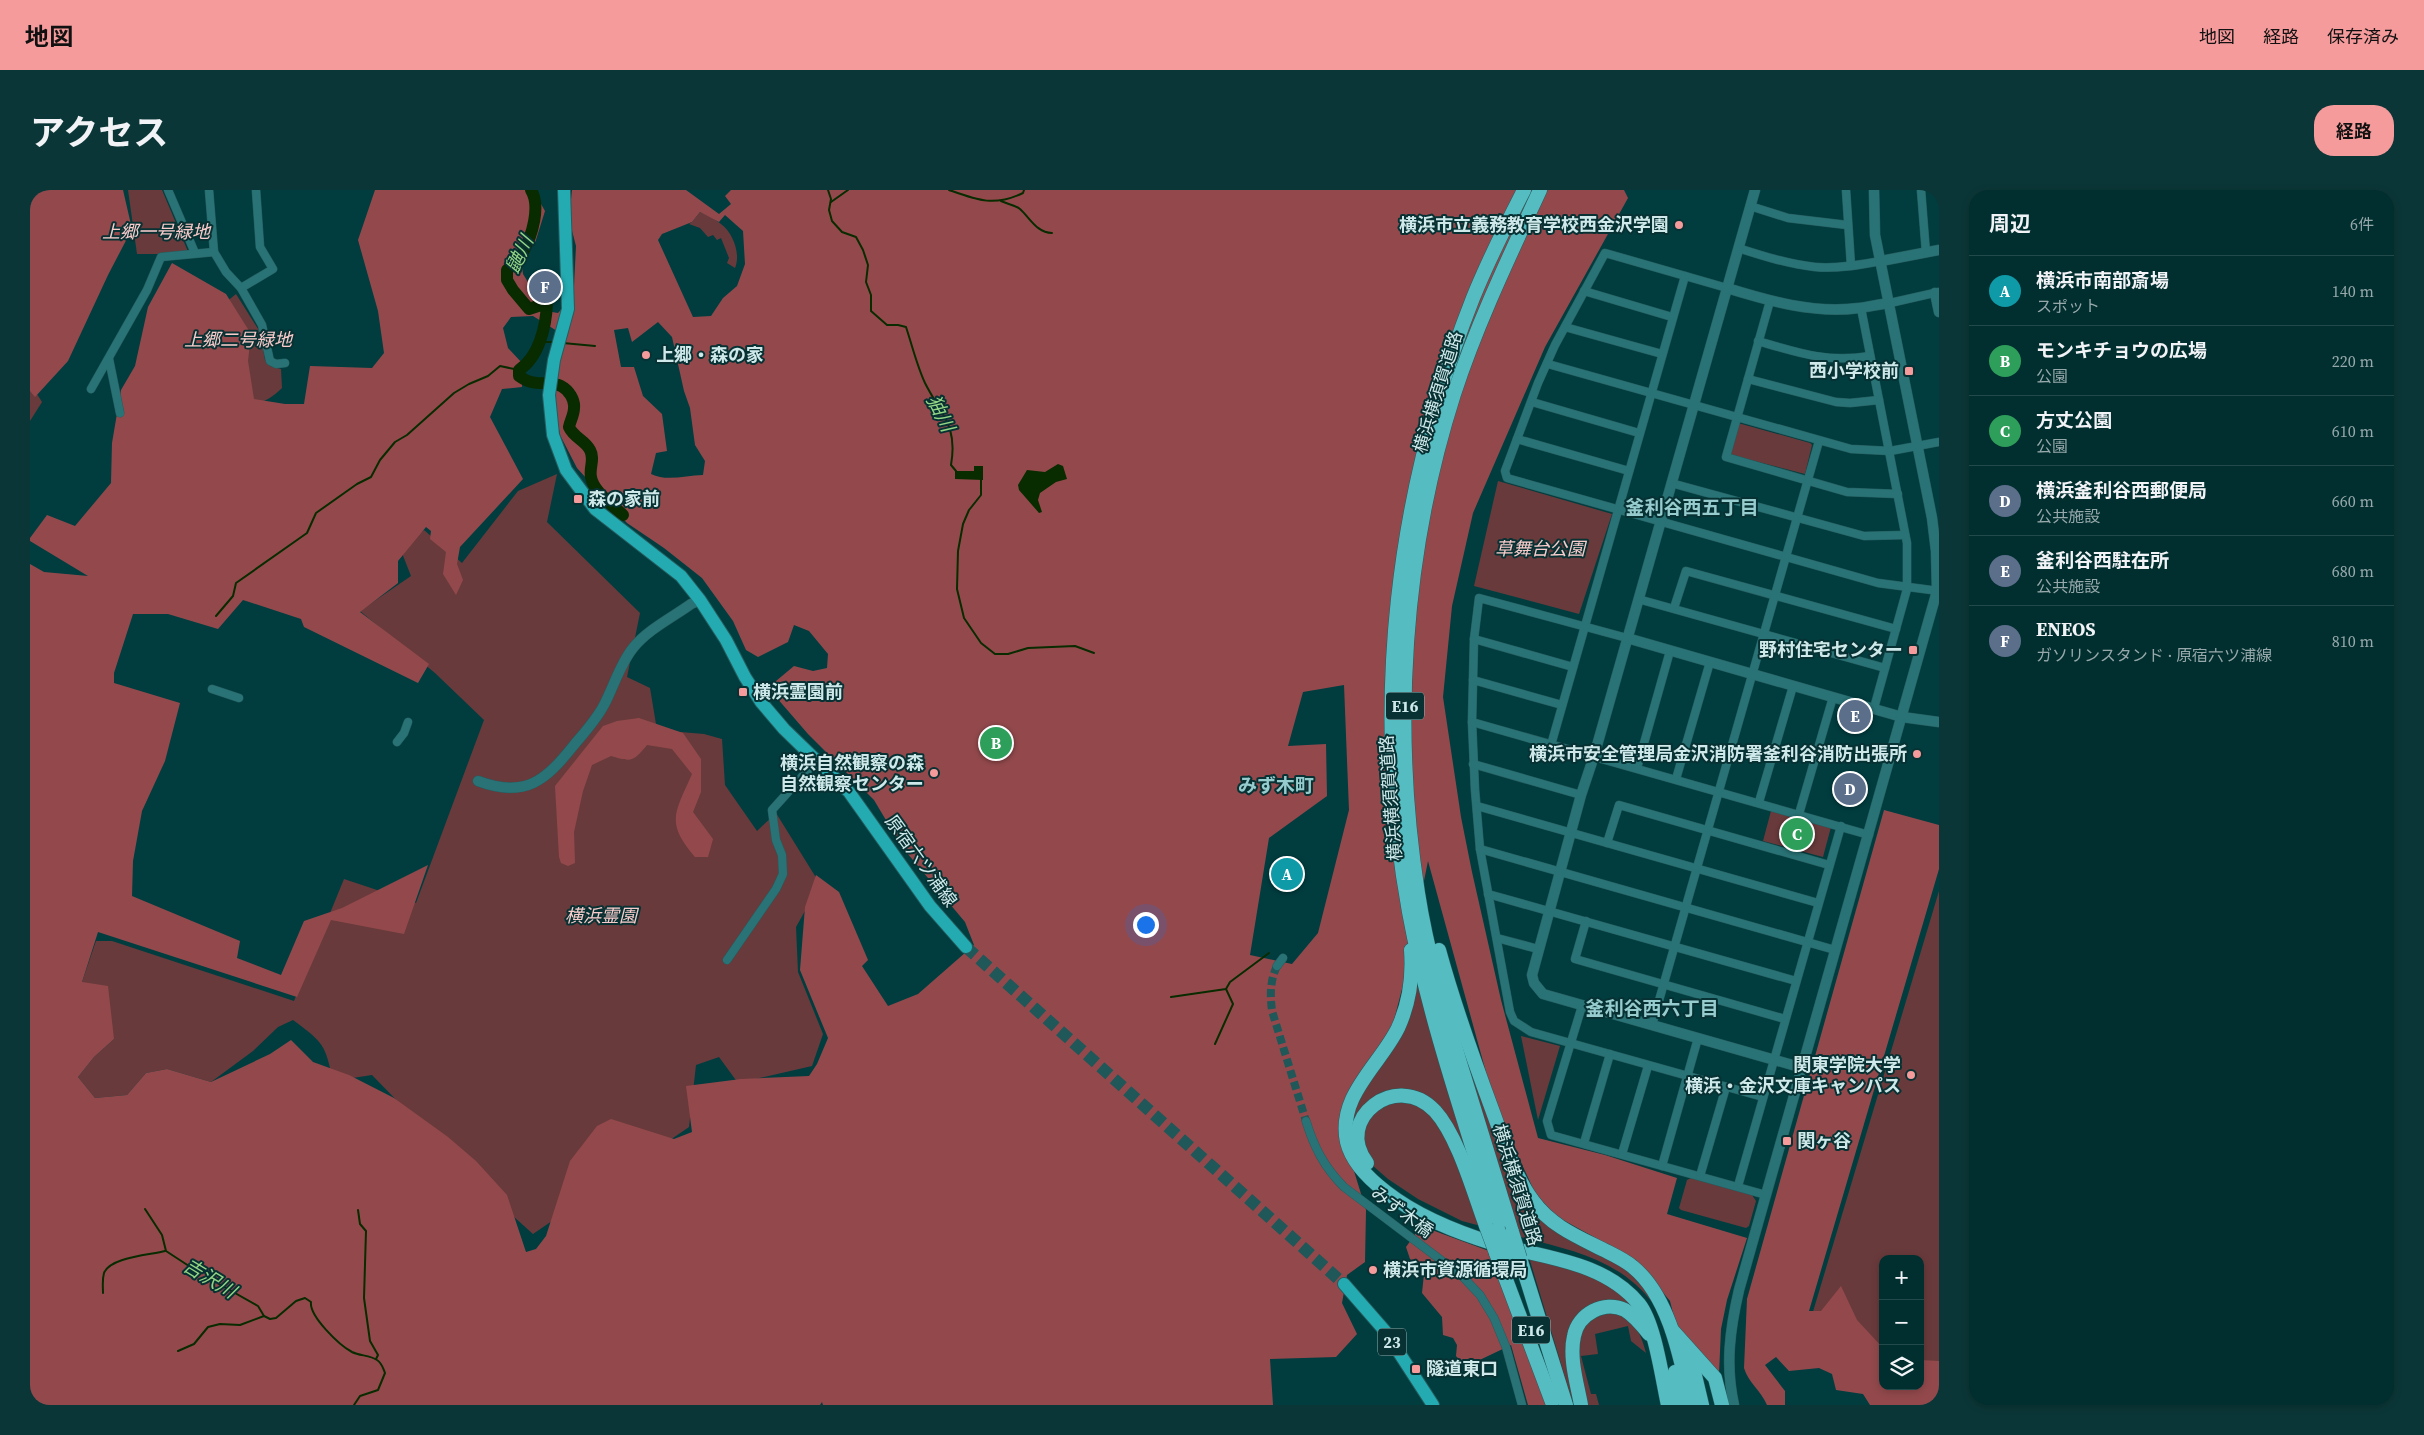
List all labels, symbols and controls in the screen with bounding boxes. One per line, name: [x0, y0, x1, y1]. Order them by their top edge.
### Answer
text: 地図: [25, 20, 73, 53]
text: 地図: [2199, 24, 2235, 49]
text: 経路: [2263, 24, 2299, 49]
text: 保存済み: [2327, 24, 2399, 49]
button: 経路: [2314, 105, 2394, 156]
text: アクセス: [30, 109, 168, 157]
text: 周辺: [1989, 209, 2031, 238]
place label: 横浜市立義務教育学校西金沢学園: [1399, 212, 1669, 237]
text: 6件: [2350, 213, 2374, 235]
park label: 上郷一号緑地: [102, 219, 212, 244]
marker: 横浜市立義務教育学校西金沢学園: [1673, 219, 1685, 231]
water label: 鼬川: [499, 229, 540, 277]
text: 横浜市南部斎場: [2036, 267, 2169, 293]
pin: F: [529, 268, 561, 306]
text: A: [2000, 280, 2010, 302]
text: 140 m: [2332, 280, 2374, 302]
text: スポット: [2036, 295, 2100, 317]
park label: 上郷二号緑地: [184, 327, 294, 352]
street label: 横浜横須賀道路: [1407, 328, 1468, 456]
text: モンキチョウの広場: [2036, 337, 2207, 363]
place label: 上郷・森の家: [656, 342, 764, 367]
marker: 上郷・森の家: [640, 349, 652, 361]
text: B: [2000, 350, 2010, 372]
text: 220 m: [2332, 350, 2374, 372]
place label: 西小学校前: [1809, 358, 1899, 383]
marker: 西小学校前: [1903, 365, 1915, 377]
text: 公園: [2036, 365, 2068, 387]
water label: 㹨川: [921, 390, 962, 438]
text: 方丈公園: [2036, 407, 2112, 433]
text: C: [2000, 420, 2010, 442]
text: 610 m: [2332, 420, 2374, 442]
text: 公園: [2036, 435, 2068, 457]
text: 横浜釜利谷西郵便局: [2036, 477, 2207, 503]
place label: 森の家前: [588, 486, 660, 511]
text: D: [1999, 490, 2011, 512]
text: 660 m: [2332, 490, 2374, 512]
marker: 森の家前: [572, 493, 584, 505]
district label: 釜利谷西五丁目: [1625, 494, 1759, 520]
text: 公共施設: [2036, 505, 2100, 527]
park label: 草舞台公園: [1495, 536, 1588, 561]
text: 釜利谷西駐在所: [2036, 547, 2169, 573]
text: E: [2000, 560, 2010, 582]
text: 680 m: [2332, 560, 2374, 582]
text: 公共施設: [2036, 575, 2100, 597]
text: ENEOS: [2036, 616, 2096, 642]
text: F: [2000, 630, 2010, 652]
text: 810 m: [2332, 630, 2374, 652]
place label: 野村住宅センター: [1759, 637, 1903, 662]
marker: 野村住宅センター: [1907, 644, 1919, 656]
text: ガソリンスタンド · 原宿六ツ浦線: [2036, 644, 2272, 666]
place label: 横浜霊園前: [753, 679, 843, 704]
marker: 横浜霊園前: [737, 686, 749, 698]
road number: E16: [1386, 692, 1424, 720]
pin: E: [1839, 697, 1871, 735]
pin: B: [980, 724, 1012, 762]
street label: 横浜横須賀道路: [1374, 734, 1407, 862]
place label: 横浜市安全管理局金沢消防署釜利谷消防出張所: [1529, 741, 1907, 766]
marker: 横浜市安全管理局金沢消防署釜利谷消防出張所: [1911, 748, 1923, 760]
place label: 横浜自然観察の森 自然観察センター: [780, 750, 924, 796]
marker: 横浜自然観察の森 自然観察センター: [928, 767, 940, 779]
pin: D: [1834, 770, 1866, 808]
district label: みず木町: [1238, 772, 1314, 798]
street label: 原宿六ツ浦線: [880, 810, 963, 912]
pin: C: [1781, 815, 1813, 853]
pin: A: [1271, 855, 1303, 893]
park label: 横浜霊園: [565, 903, 640, 928]
your location: [1133, 912, 1159, 938]
district label: 釜利谷西六丁目: [1585, 995, 1719, 1021]
place label: 関東学院大学 横浜・金沢文庫キャンパス: [1685, 1052, 1901, 1098]
marker: 関東学院大学 横浜・金沢文庫キャンパス: [1905, 1069, 1917, 1081]
street label: 横浜横須賀道路: [1487, 1121, 1548, 1249]
place label: 関ヶ谷: [1797, 1128, 1851, 1153]
marker: 関ヶ谷: [1781, 1135, 1793, 1147]
street label: みず木橋: [1366, 1180, 1439, 1243]
water label: 吉沢川: [179, 1252, 243, 1305]
map controls: [1879, 1255, 1924, 1390]
button: +: [1879, 1255, 1924, 1300]
place label: 横浜市資源循環局: [1383, 1257, 1527, 1282]
marker: 横浜市資源循環局: [1367, 1264, 1379, 1276]
button: −: [1879, 1300, 1924, 1345]
road number: E16: [1512, 1316, 1550, 1344]
road number: 23: [1378, 1328, 1406, 1356]
button: layers: [1879, 1345, 1924, 1390]
place label: 隧道東口: [1426, 1356, 1498, 1381]
marker: 隧道東口: [1410, 1363, 1422, 1375]

